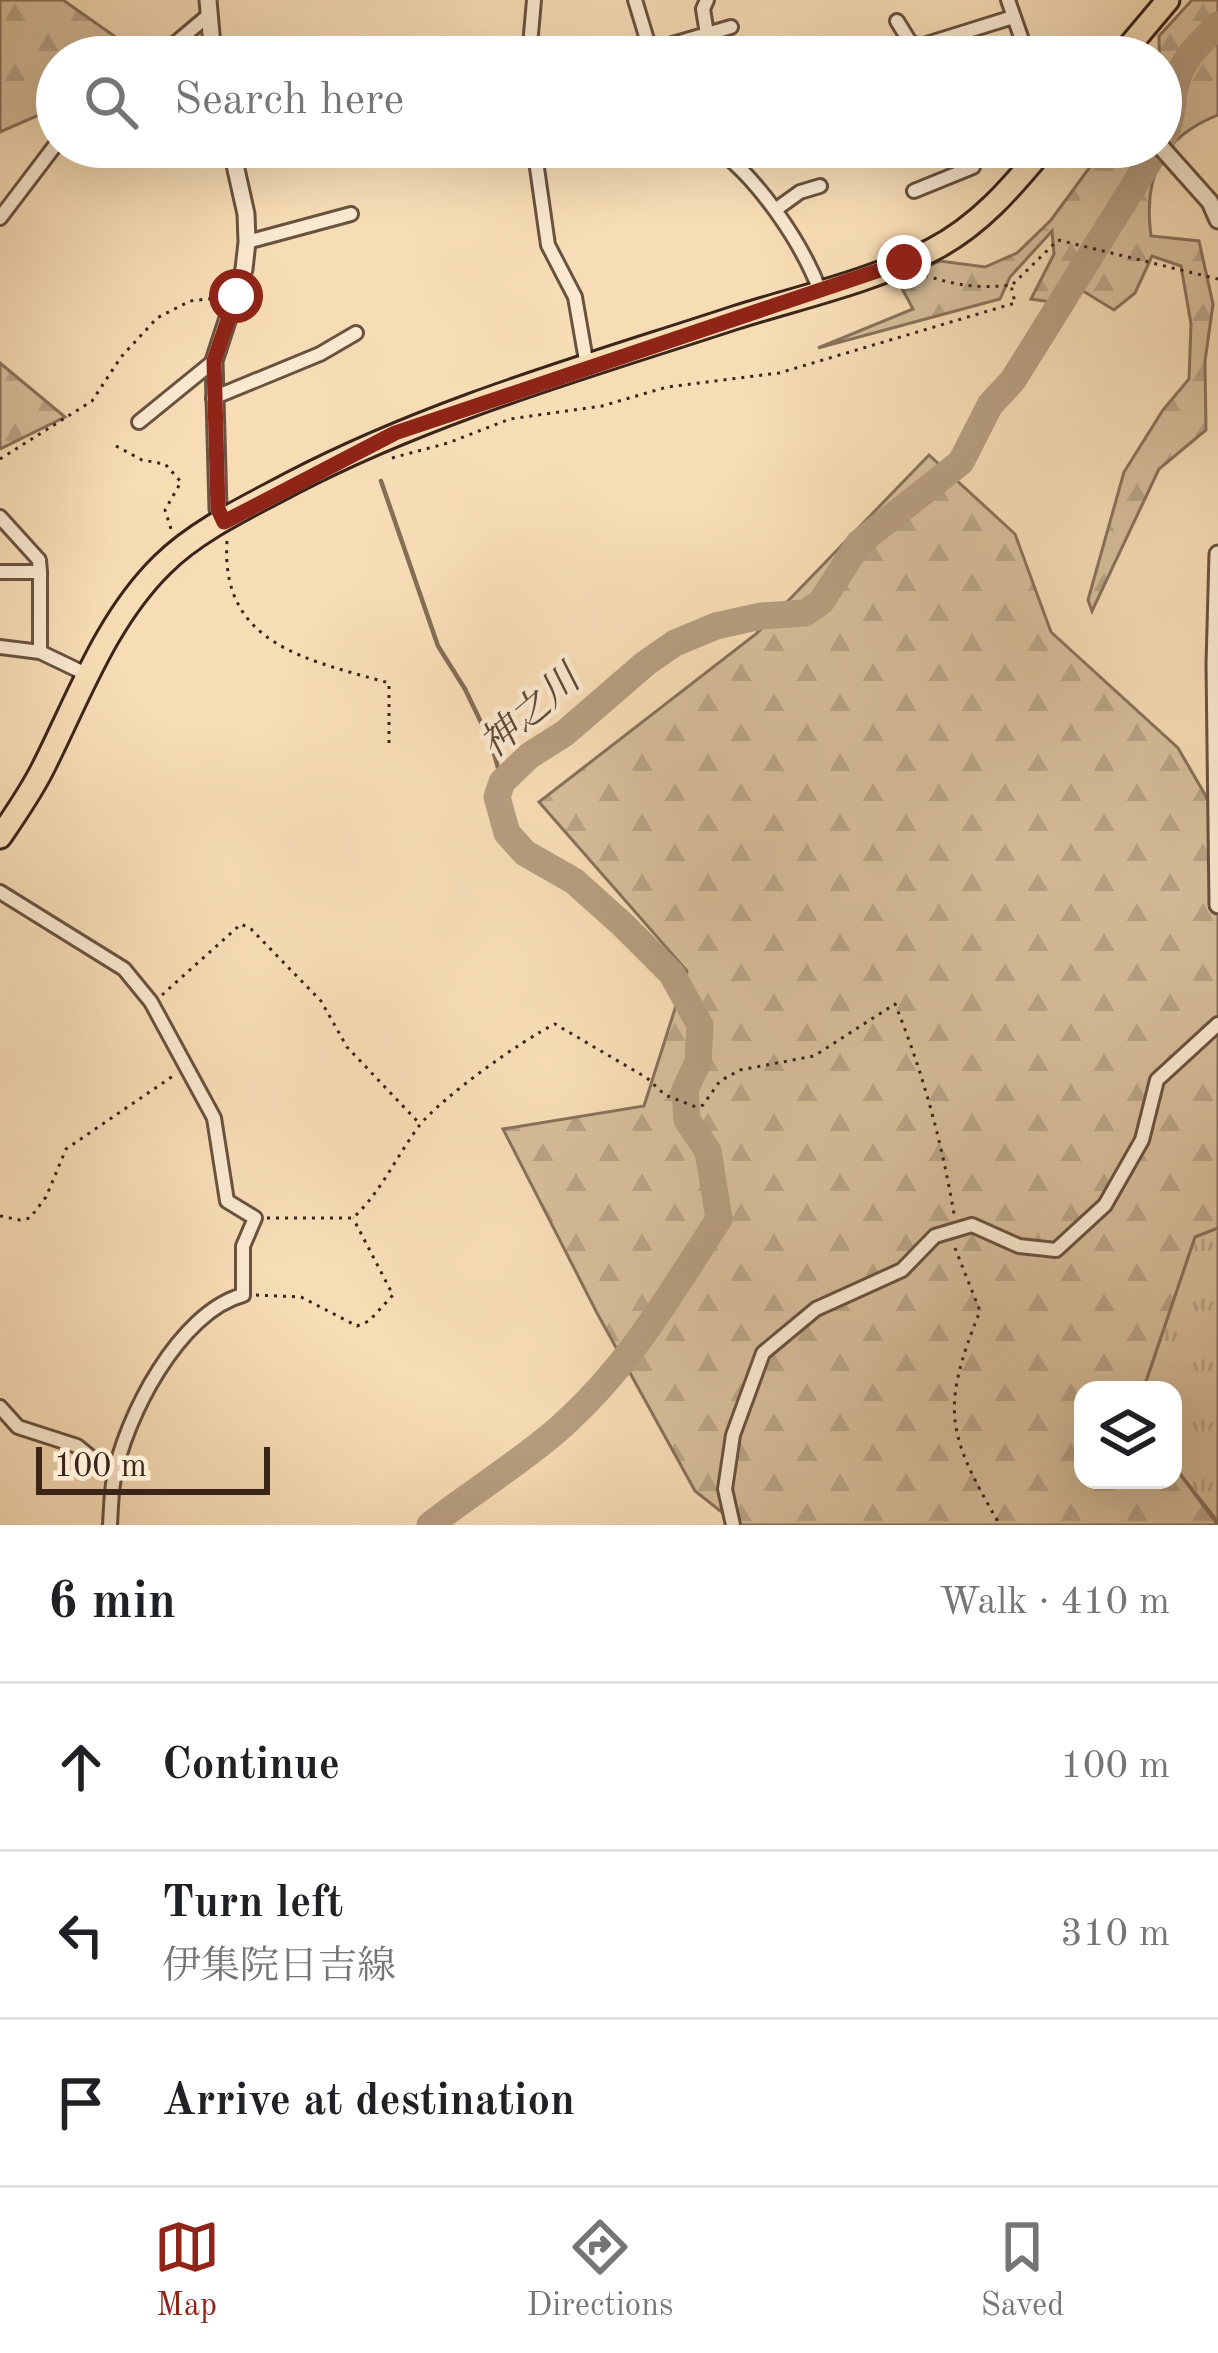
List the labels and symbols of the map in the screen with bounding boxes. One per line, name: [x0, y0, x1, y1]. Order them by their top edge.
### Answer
route end: [877, 235, 931, 289]
route start: [209, 269, 263, 323]
water label: 神之川: [472, 655, 591, 766]
scale bar: [36, 1441, 270, 1494]

